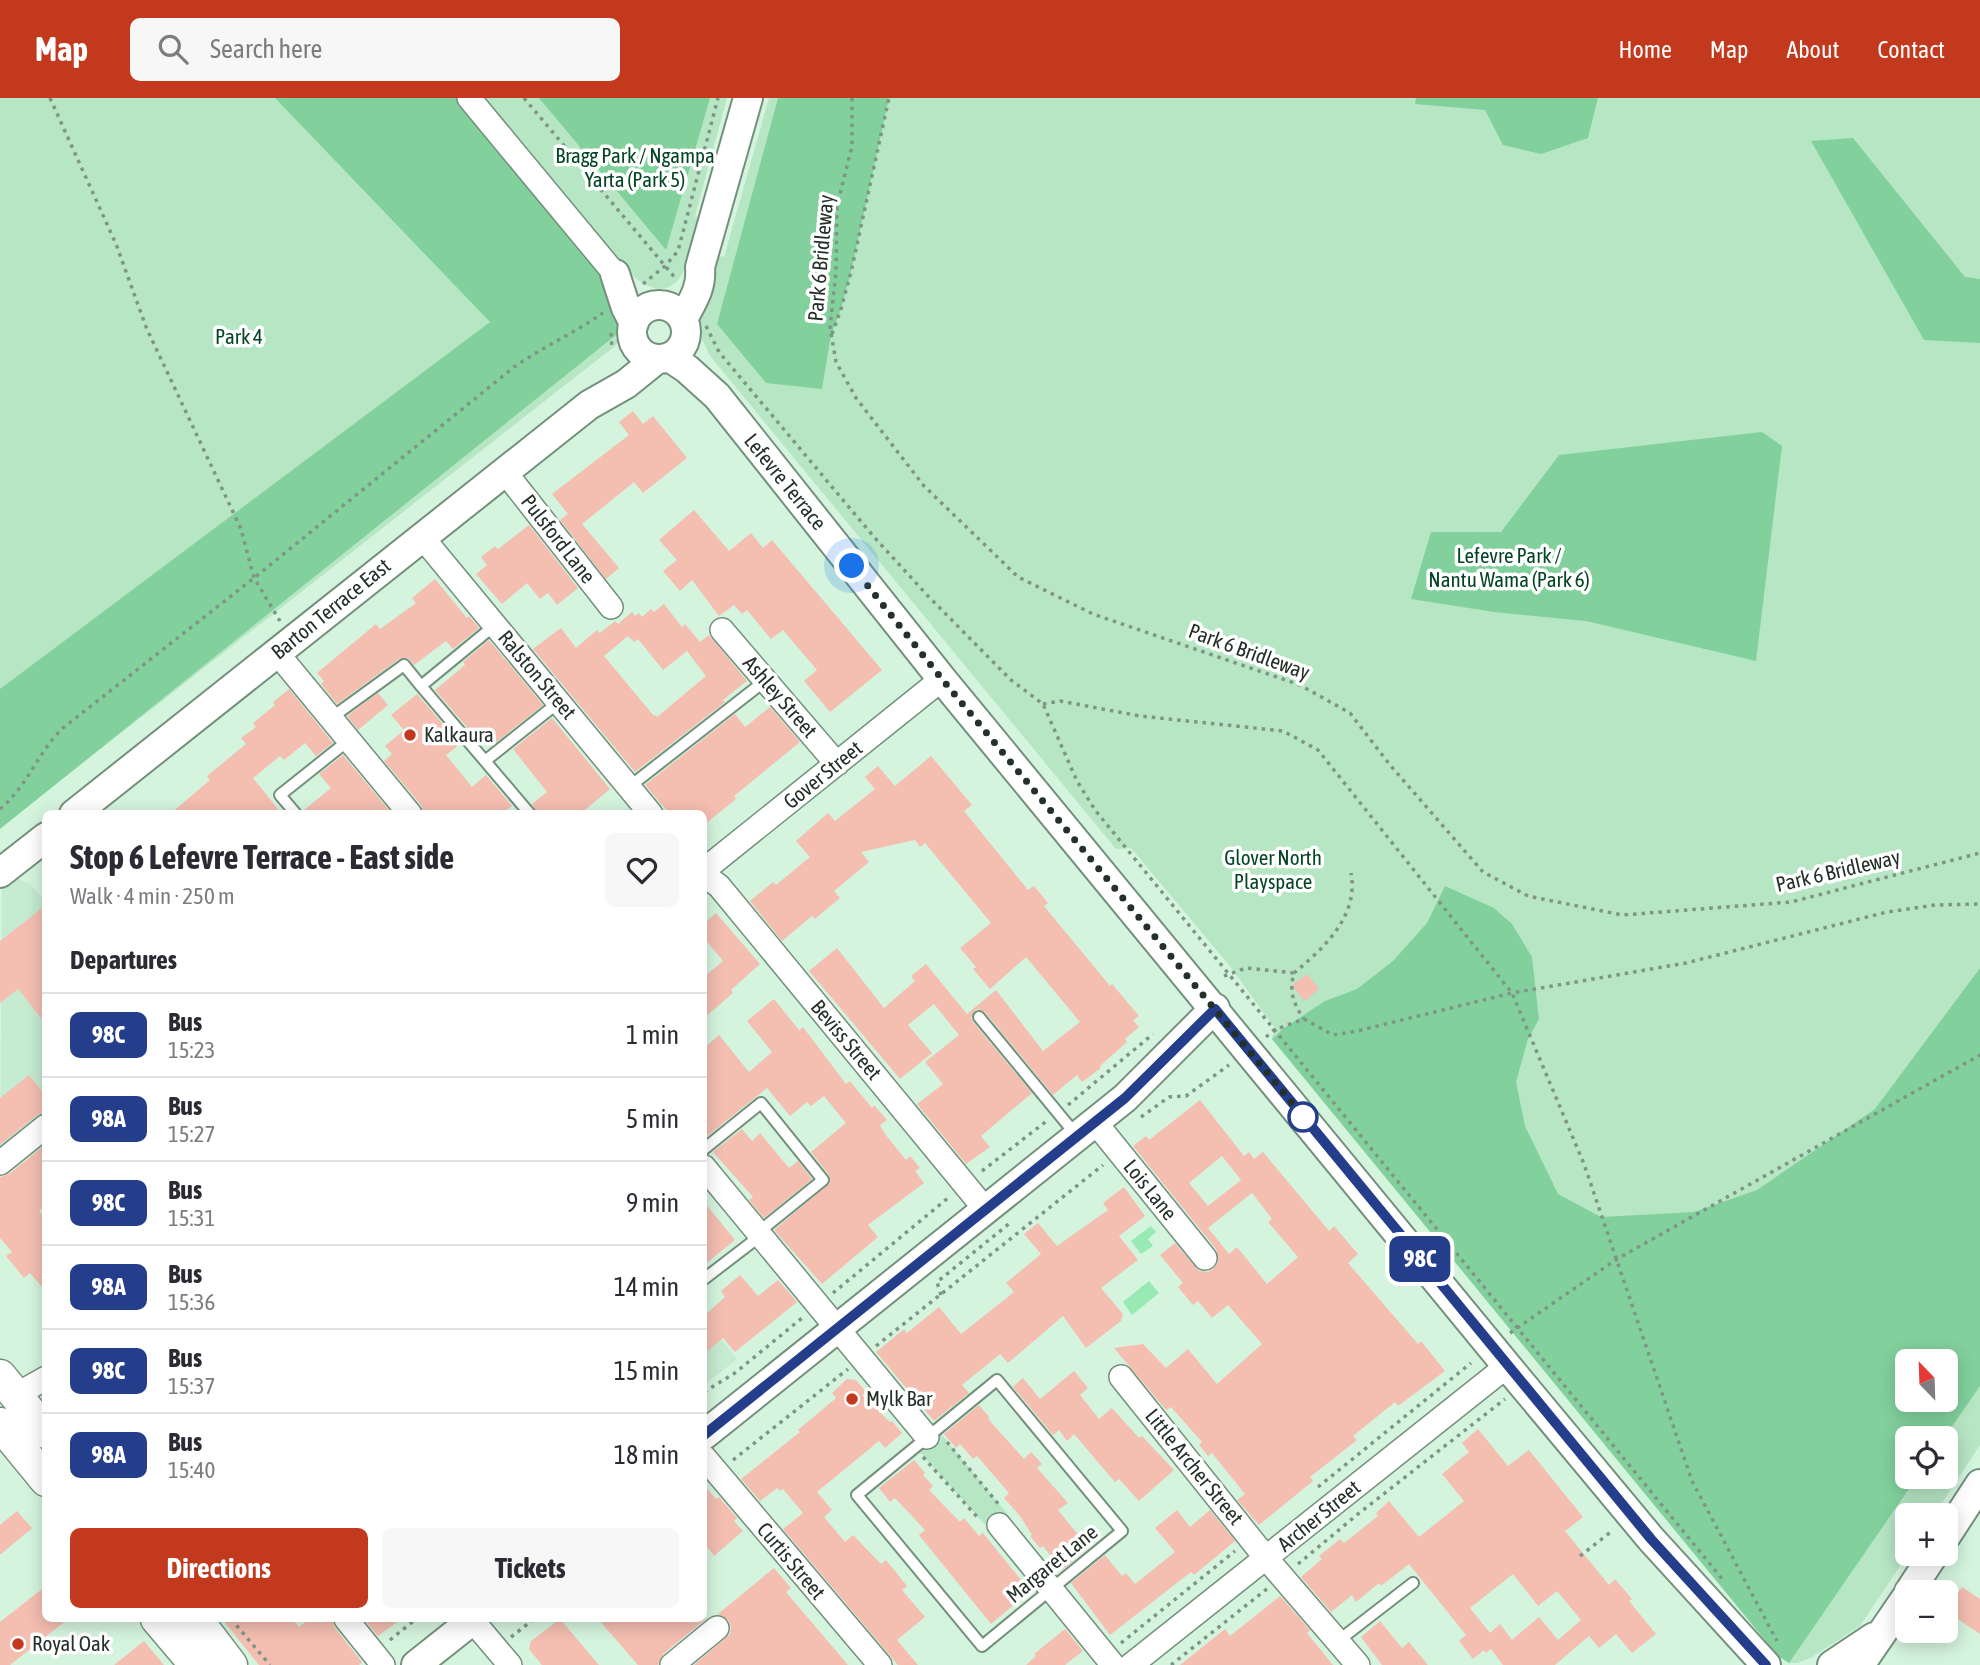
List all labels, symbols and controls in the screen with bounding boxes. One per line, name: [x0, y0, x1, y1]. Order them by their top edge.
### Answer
search box: [130, 18, 620, 81]
text: Map: [35, 30, 88, 68]
icon: search: [154, 30, 192, 68]
text: Search here: [210, 34, 322, 64]
text: Home: [1618, 36, 1672, 63]
text: Map: [1710, 36, 1748, 63]
text: About: [1786, 36, 1839, 63]
text: Contact: [1877, 36, 1945, 63]
park label: Bragg Park / Ngampa Yarta (Park 5): [555, 143, 715, 191]
street label: Park 6 Bridleway: [803, 193, 838, 322]
park label: Park 4: [215, 324, 263, 348]
street label: Lefevre Terrace: [740, 429, 832, 534]
street label: Pulsford Lane: [517, 489, 601, 587]
park label: Lefevre Park / Nantu Wama (Park 6): [1428, 543, 1590, 591]
your location: [834, 548, 869, 583]
street label: Barton Terrace East: [266, 553, 395, 664]
street label: Park 6 Bridleway: [1186, 618, 1313, 684]
street label: Ralston Street: [494, 625, 582, 723]
street label: Ashley Street: [739, 651, 823, 742]
place label: Kalkaura: [424, 722, 494, 746]
marker: Kalkaura: [402, 727, 418, 743]
street label: Gover Street: [778, 735, 866, 813]
button: heart: [605, 833, 679, 907]
text: Stop 6 Lefevre Terrace - East side: [70, 838, 454, 876]
street label: Park 6 Bridleway: [1773, 844, 1903, 896]
park label: Glover North Playspace: [1224, 845, 1322, 893]
text: Walk · 4 min · 250 m: [70, 883, 234, 909]
text: Departures: [70, 945, 177, 975]
street label: Beviss Street: [807, 995, 887, 1084]
text: Bus: [168, 1007, 202, 1037]
text: 1 min: [626, 1020, 679, 1050]
text: 98C: [92, 1021, 125, 1048]
text: 15:23: [168, 1037, 215, 1063]
text: Bus: [168, 1091, 202, 1121]
unlabelled marker: [1288, 1102, 1318, 1132]
text: 5 min: [626, 1104, 679, 1134]
text: 98A: [91, 1105, 126, 1132]
text: 15:27: [168, 1121, 215, 1147]
street label: Lois Lane: [1119, 1154, 1182, 1224]
text: Bus: [168, 1175, 202, 1205]
text: 9 min: [626, 1188, 679, 1218]
text: 98C: [92, 1189, 125, 1216]
text: 15:31: [168, 1205, 215, 1231]
line badge: 98C: [1380, 1236, 1460, 1282]
text: 98C: [1403, 1245, 1437, 1272]
text: Bus: [168, 1259, 202, 1289]
text: 14 min: [614, 1272, 679, 1302]
text: 98A: [91, 1273, 126, 1300]
text: 15:36: [168, 1289, 215, 1315]
text: Bus: [168, 1343, 202, 1373]
north arrow: [1895, 1349, 1958, 1412]
map controls: [1895, 1349, 1958, 1643]
text: 15 min: [614, 1356, 679, 1386]
text: 98C: [92, 1357, 125, 1384]
text: 15:37: [168, 1373, 215, 1399]
place label: Mylk Bar: [866, 1386, 933, 1410]
marker: Mylk Bar: [844, 1391, 860, 1407]
street label: Little Archer Street: [1141, 1404, 1249, 1529]
button: locate: [1895, 1426, 1958, 1489]
text: Bus: [168, 1427, 202, 1457]
text: 18 min: [614, 1440, 679, 1470]
text: 98A: [91, 1441, 126, 1468]
text: 15:40: [168, 1457, 215, 1483]
street label: Archer Street: [1272, 1475, 1364, 1556]
button: +: [1895, 1503, 1958, 1566]
street label: Curtis Street: [753, 1517, 831, 1604]
street label: Margaret Lane: [1001, 1519, 1102, 1607]
button: Directions: [70, 1528, 368, 1608]
button: Tickets: [382, 1528, 679, 1608]
button: −: [1895, 1580, 1958, 1643]
place label: Royal Oak: [32, 1631, 110, 1655]
marker: Royal Oak: [10, 1636, 26, 1652]

